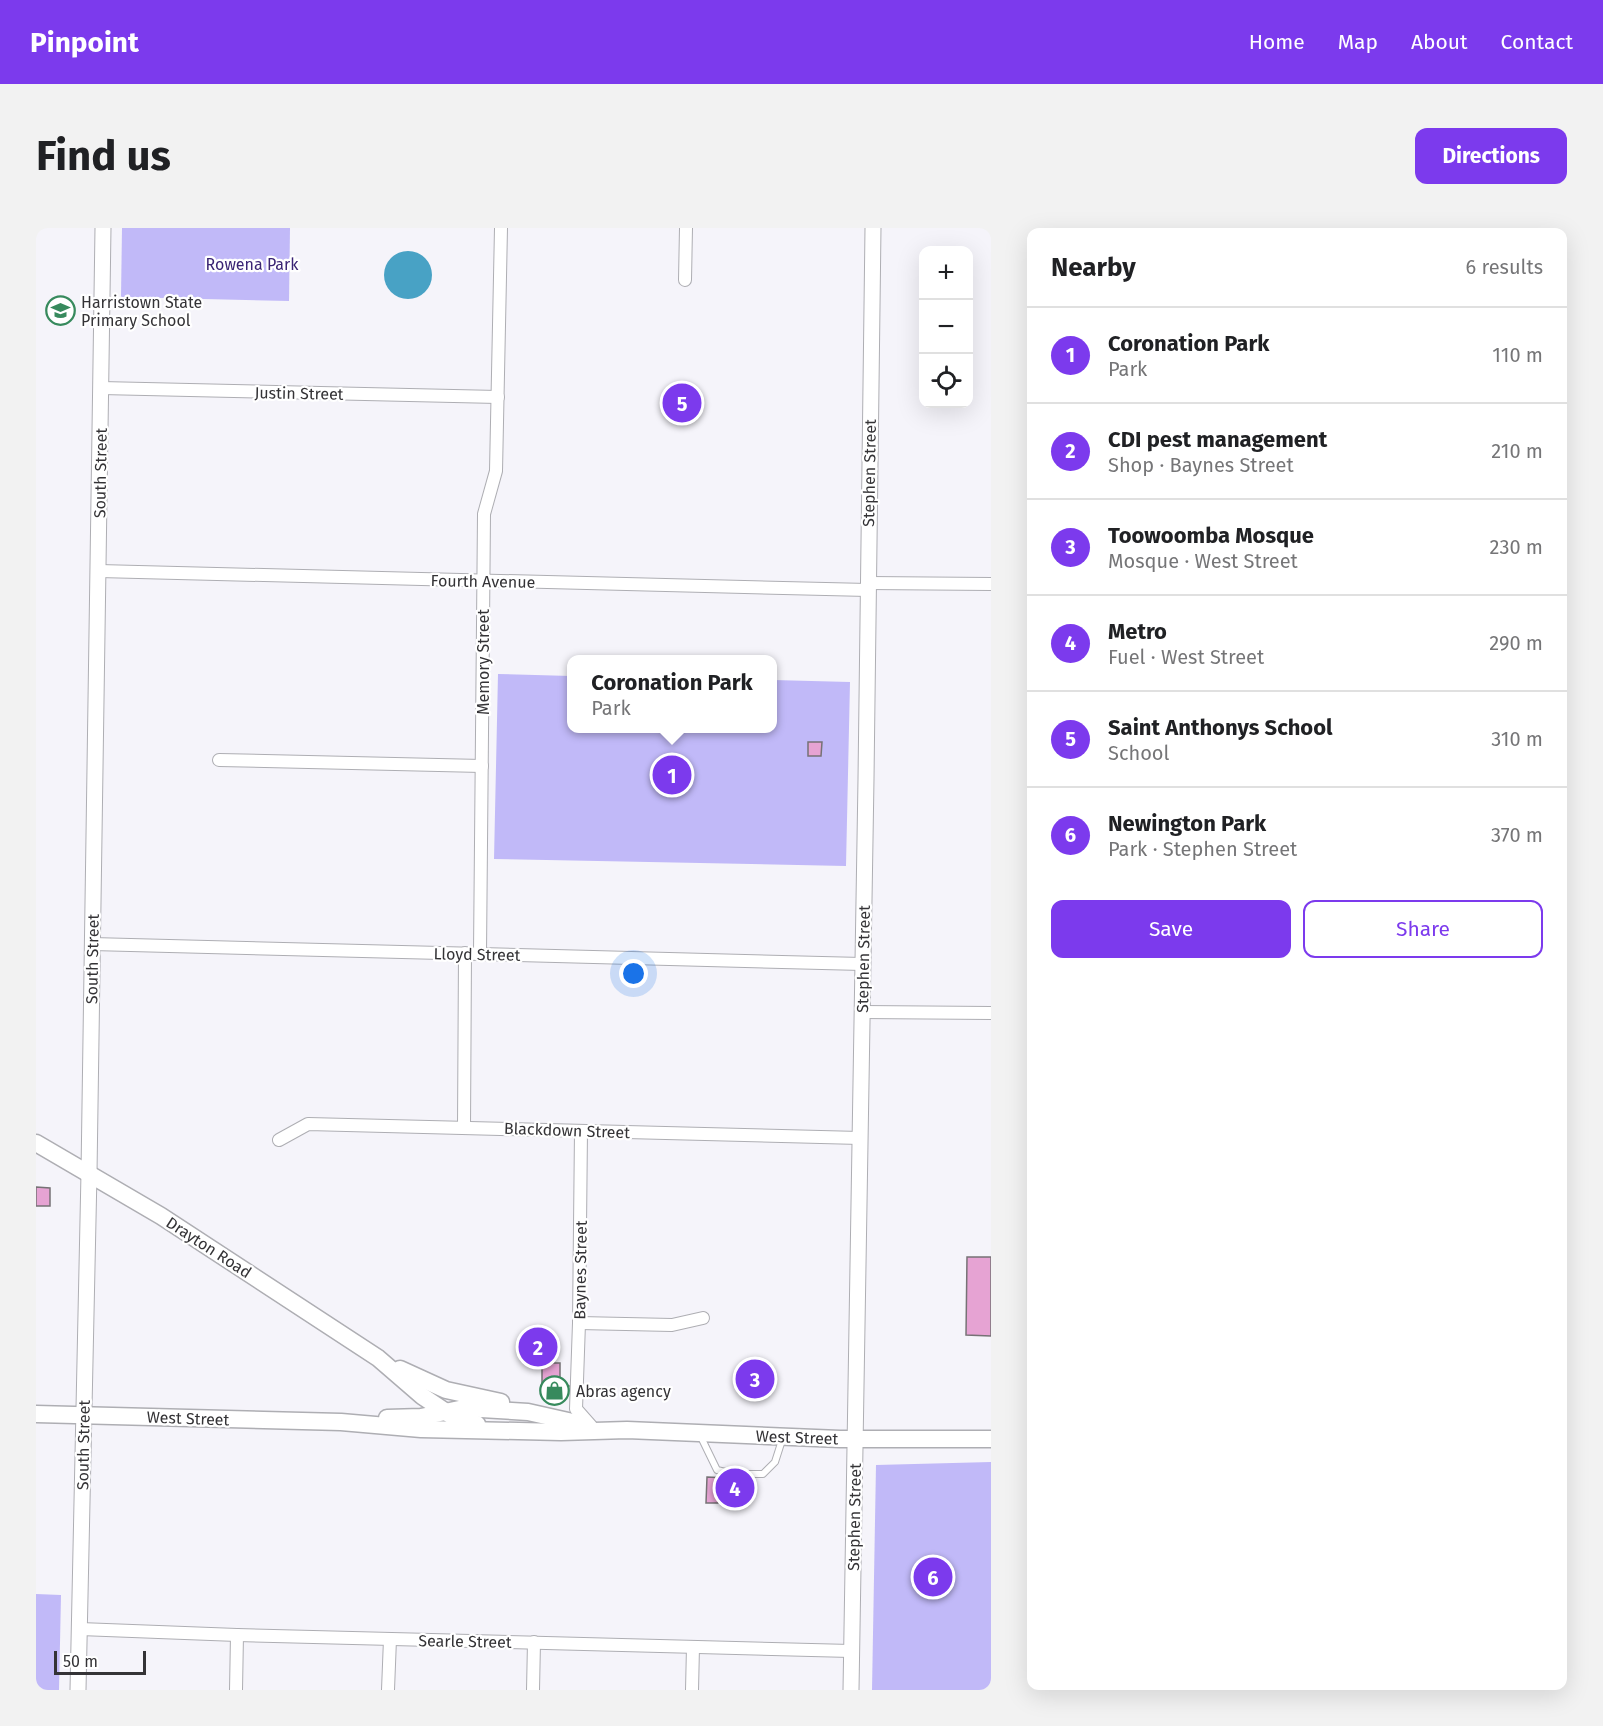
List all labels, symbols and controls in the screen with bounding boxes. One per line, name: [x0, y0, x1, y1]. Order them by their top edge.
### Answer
text: Pinpoint: [30, 26, 139, 59]
text: Home: [1249, 29, 1305, 55]
text: Map: [1338, 29, 1378, 55]
text: About: [1411, 29, 1468, 55]
text: Contact: [1501, 29, 1573, 55]
button: Directions: [1415, 128, 1567, 184]
text: Find us: [36, 131, 171, 181]
map controls: [919, 246, 973, 408]
button: +: [919, 246, 973, 300]
text: Nearby: [1051, 252, 1136, 283]
park label: Rowena Park: [206, 255, 299, 274]
text: 6 results: [1466, 255, 1543, 279]
place label: Harristown State Primary School: [81, 293, 202, 330]
school or university icon: Harristown State Primary School: [44, 295, 76, 327]
button: −: [919, 300, 973, 354]
text: Coronation Park: [1108, 330, 1269, 357]
text: 1: [1066, 343, 1075, 367]
text: 110 m: [1492, 343, 1543, 367]
button: locate: [919, 354, 973, 408]
text: Park: [1108, 357, 1147, 381]
pin: 5: [662, 380, 702, 426]
street label: Justin Street: [254, 383, 344, 404]
street label: Stephen Street: [859, 419, 880, 527]
text: CDI pest management: [1108, 426, 1327, 453]
street label: South Street: [90, 428, 111, 518]
text: 2: [1065, 439, 1076, 463]
text: 210 m: [1491, 439, 1543, 463]
text: Shop · Baynes Street: [1108, 453, 1294, 477]
text: Toowoomba Mosque: [1108, 522, 1314, 549]
text: 3: [1065, 535, 1076, 559]
text: 230 m: [1490, 535, 1543, 559]
text: Mosque · West Street: [1108, 549, 1298, 573]
street label: Fourth Avenue: [431, 571, 535, 592]
street label: Memory Street: [474, 609, 493, 715]
text: Metro: [1108, 618, 1167, 645]
text: 4: [1065, 631, 1076, 655]
text: 290 m: [1489, 631, 1543, 655]
text: Fuel · West Street: [1108, 645, 1264, 669]
popup: [567, 655, 777, 733]
text: Coronation Park: [591, 669, 753, 696]
text: Park: [591, 696, 631, 720]
text: Saint Anthonys School: [1108, 714, 1333, 741]
text: 5: [1065, 727, 1076, 751]
text: 310 m: [1491, 727, 1543, 751]
text: School: [1108, 741, 1169, 765]
pin: 1: [652, 752, 692, 798]
text: Newington Park: [1108, 810, 1266, 837]
text: 6: [1065, 823, 1076, 847]
text: 370 m: [1491, 823, 1543, 847]
text: Park · Stephen Street: [1108, 837, 1297, 861]
button: Save: [1051, 900, 1291, 958]
button: Share: [1303, 900, 1543, 958]
street label: Stephen Street: [853, 905, 874, 1013]
street label: South Street: [82, 914, 103, 1004]
street label: Lloyd Street: [433, 944, 521, 965]
your location: [619, 959, 648, 988]
street label: Blackdown Street: [504, 1119, 631, 1142]
street label: Drayton Road: [163, 1213, 255, 1282]
street label: Baynes Street: [570, 1220, 591, 1320]
pin: 2: [518, 1324, 558, 1370]
pin: 3: [736, 1356, 774, 1402]
shop icon: Abras agency: [539, 1375, 571, 1407]
place label: Abras agency: [576, 1382, 671, 1401]
street label: South Street: [73, 1400, 94, 1490]
street label: West Street: [146, 1408, 230, 1429]
street label: West Street: [755, 1427, 839, 1448]
street label: Stephen Street: [844, 1463, 865, 1571]
pin: 4: [716, 1466, 754, 1510]
pin: 6: [914, 1554, 952, 1600]
street label: Searle Street: [418, 1631, 512, 1652]
scale bar: [54, 1648, 146, 1676]
text: 50 m: [63, 1652, 98, 1671]

